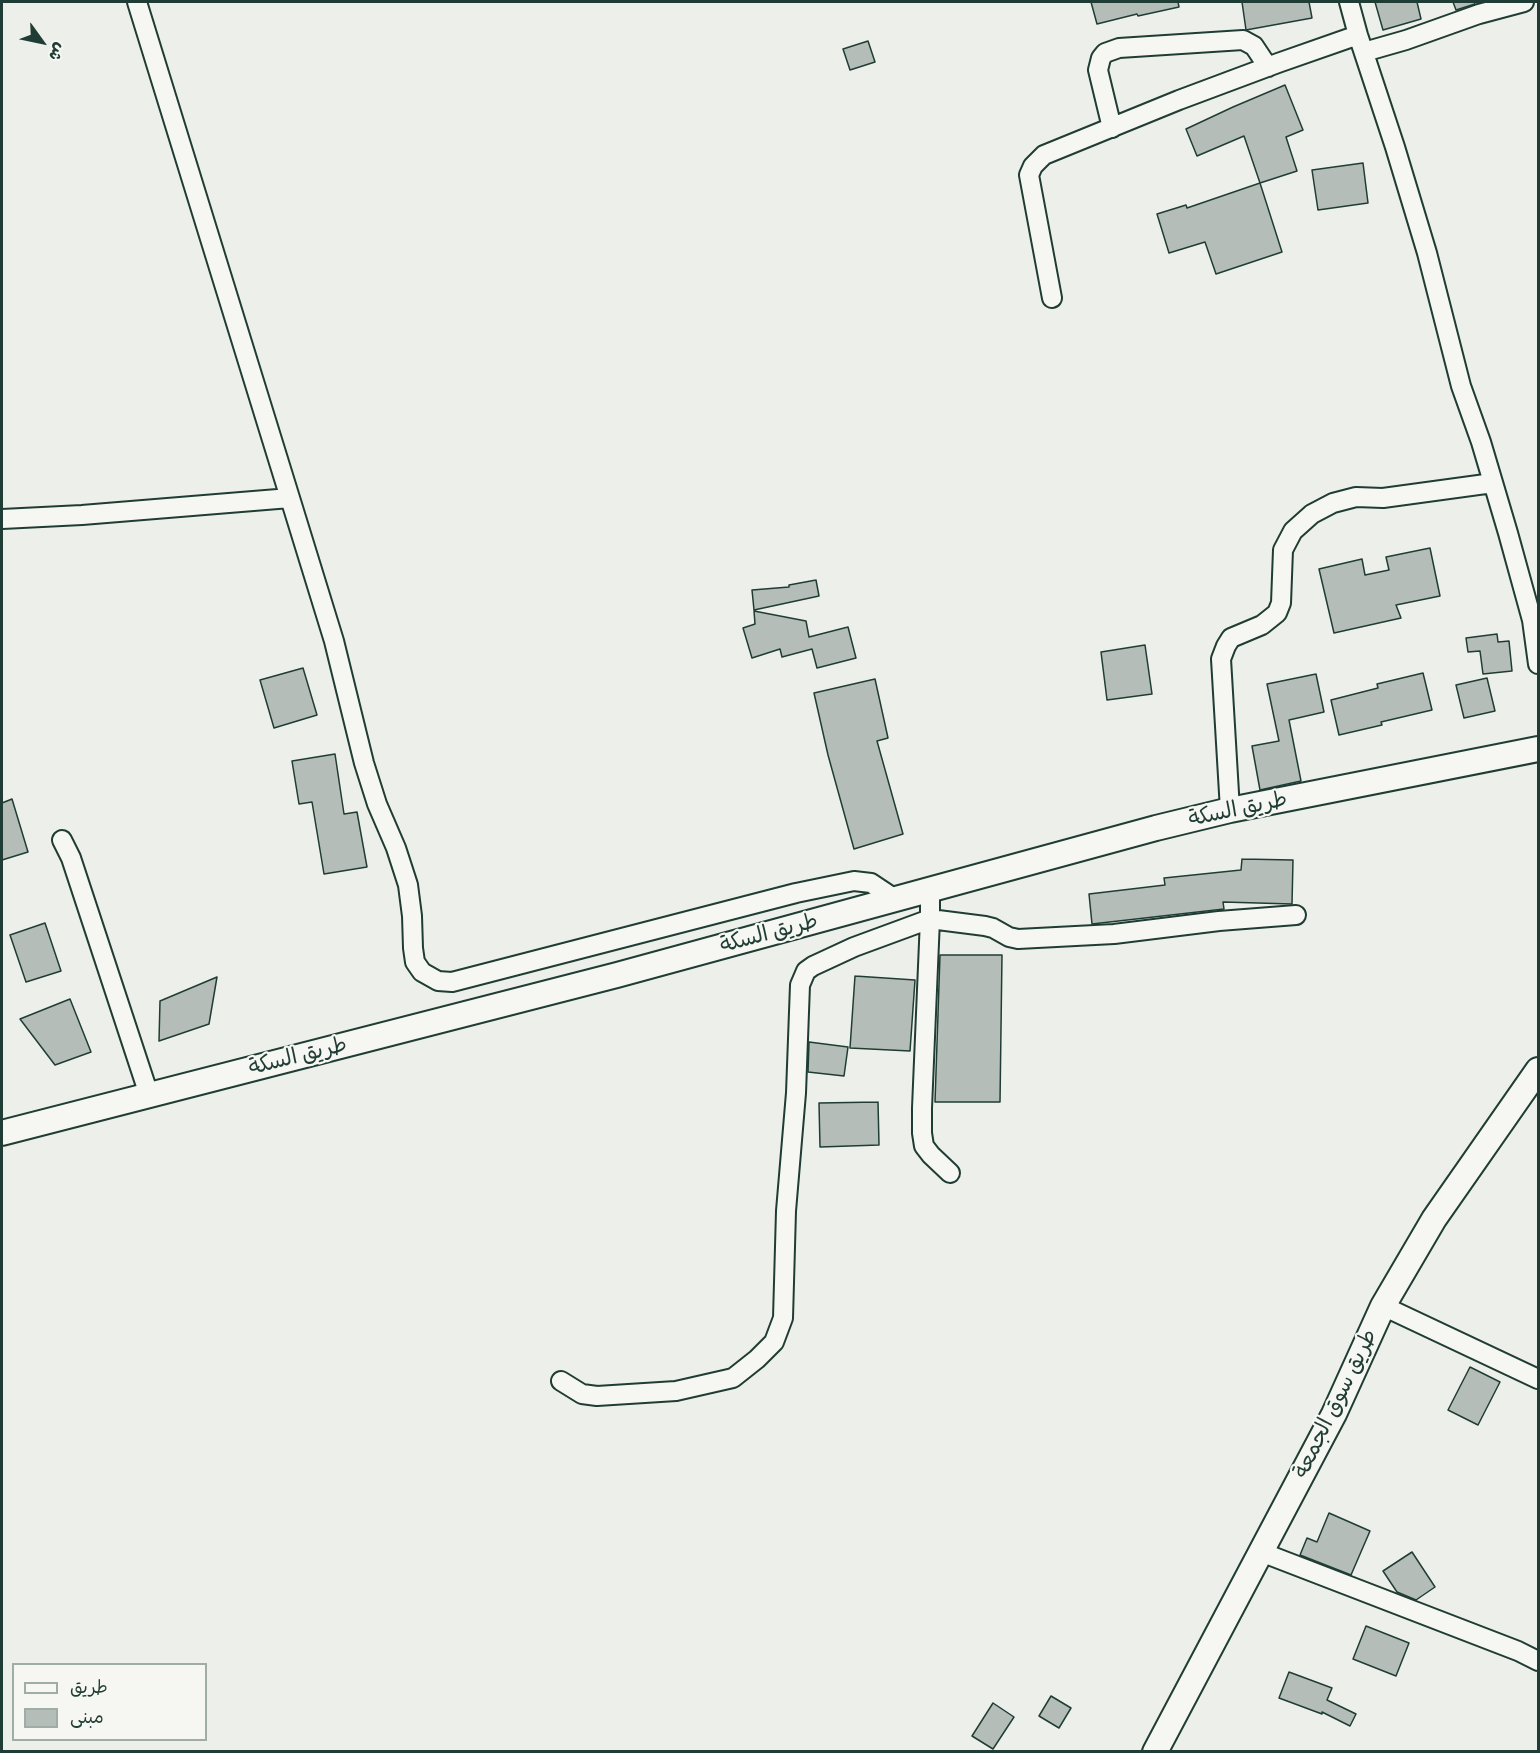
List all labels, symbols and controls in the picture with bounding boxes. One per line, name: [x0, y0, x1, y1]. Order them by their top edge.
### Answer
north arrow: [12, 12, 72, 72]
text: ش: [45, 40, 70, 65]
street label: طريق السكة: [1186, 787, 1290, 833]
street label: طريق السكة: [717, 908, 821, 960]
street label: طريق السكة: [246, 1032, 350, 1082]
street label: طريق سوق الجمعة: [1289, 1325, 1383, 1483]
legend: [12, 1663, 207, 1741]
text: طريق: [70, 1676, 108, 1698]
text: مبنى: [70, 1706, 104, 1728]

